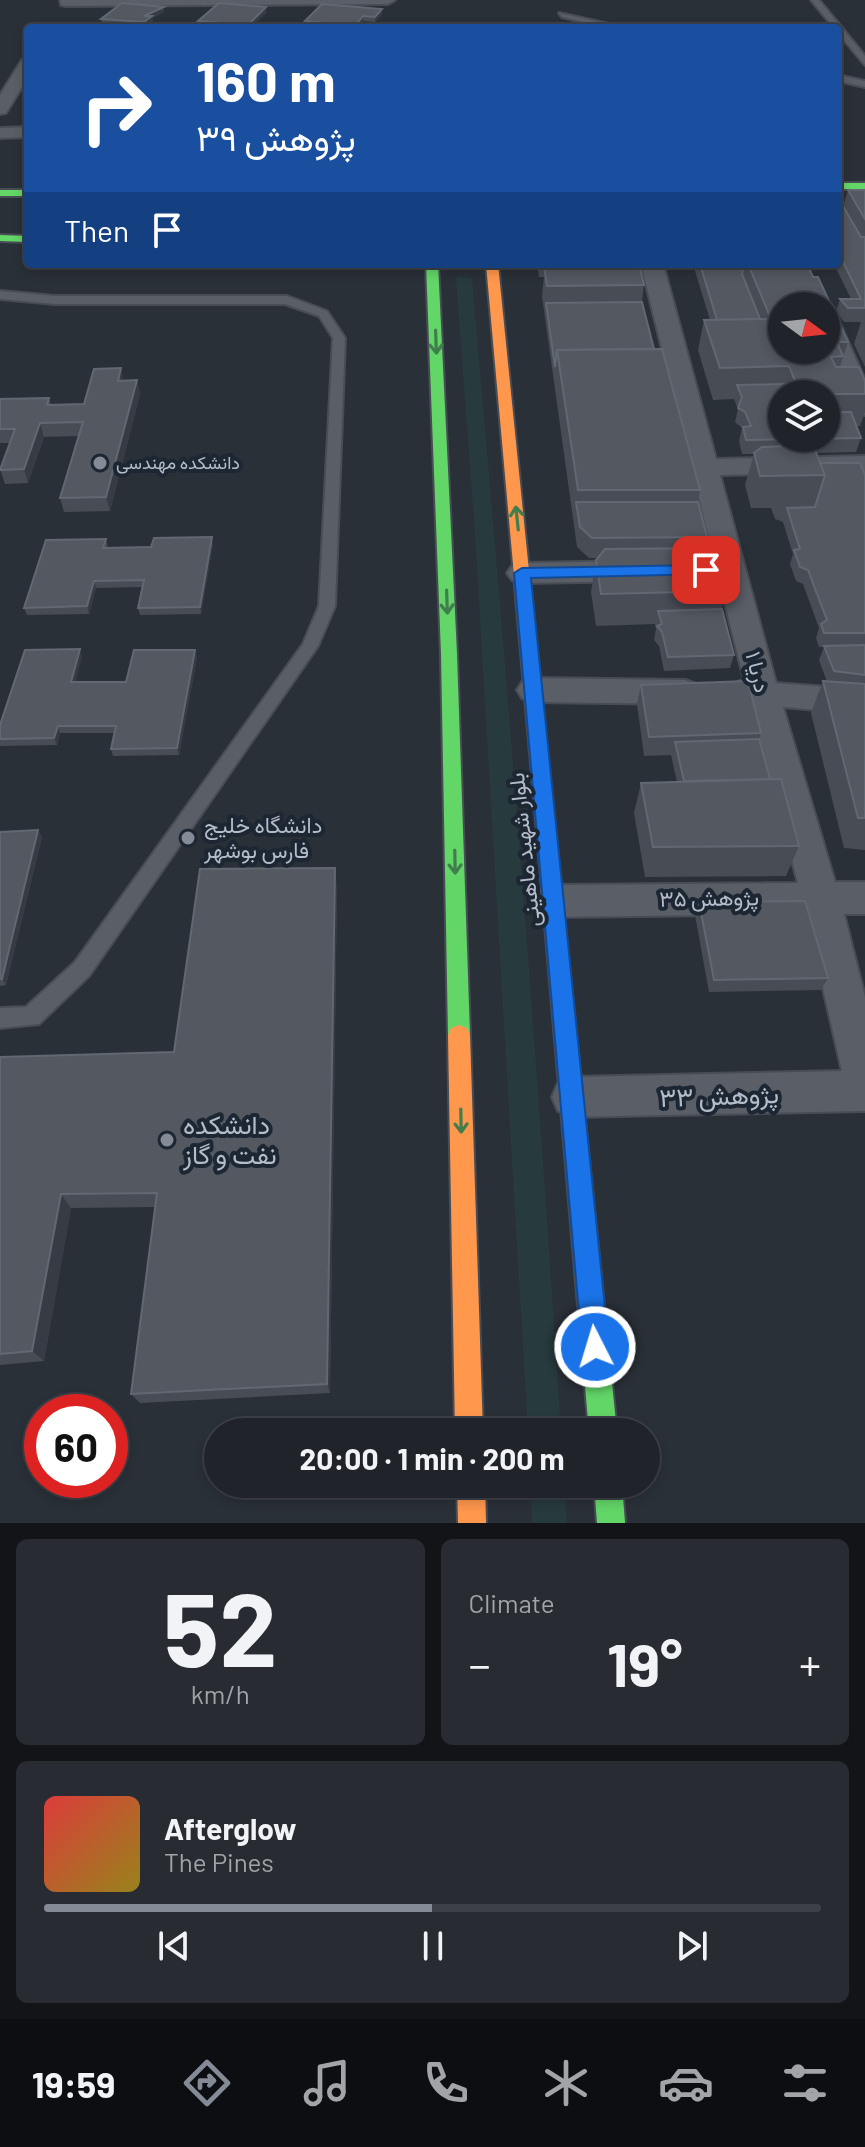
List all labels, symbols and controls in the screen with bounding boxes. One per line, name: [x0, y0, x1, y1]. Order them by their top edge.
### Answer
text: 160 m: [196, 46, 336, 113]
icon: right: [64, 56, 168, 160]
text: پژوهش ۳۹: [196, 115, 356, 158]
icon: arrive: [145, 208, 189, 252]
text: Then: [64, 212, 129, 248]
north arrow: [768, 292, 840, 364]
map controls: [768, 292, 840, 452]
one-way arrow: [428, 328, 443, 355]
button: layers: [768, 380, 840, 452]
place label: دانشکده مهندسی: [116, 451, 240, 474]
marker: دانشکده مهندسی: [91, 454, 109, 472]
one-way arrow: [509, 505, 524, 532]
pin: [672, 536, 740, 604]
icon: arrive: [684, 548, 728, 592]
one-way arrow: [439, 588, 454, 615]
street label: دریا ۱: [739, 649, 777, 695]
street label: بلوار شهید ماهینی: [502, 771, 546, 929]
place label: دانشگاه خلیج فارس بوشهر: [203, 811, 322, 864]
marker: دانشگاه خلیج فارس بوشهر: [179, 829, 197, 847]
one-way arrow: [447, 848, 462, 875]
street label: پژوهش ۳۵: [659, 883, 759, 914]
street label: پژوهش ۳۳: [658, 1077, 780, 1116]
place label: دانشکده نفت و گاز: [182, 1108, 277, 1171]
one-way arrow: [453, 1108, 468, 1134]
marker: دانشکده نفت و گاز: [158, 1131, 176, 1149]
position arrow: [553, 1305, 637, 1389]
speed limit sign: 60: [24, 1394, 128, 1498]
text: 20:00 · 1 min · 200 m: [300, 1440, 564, 1476]
text: 52: [163, 1563, 277, 1688]
text: Climate: [469, 1587, 555, 1618]
text: 19°: [607, 1627, 683, 1699]
text: −: [469, 1637, 491, 1690]
text: +: [799, 1637, 821, 1690]
text: km/h: [191, 1678, 250, 1709]
text: Afterglow: [164, 1810, 297, 1846]
text: The Pines: [164, 1846, 274, 1877]
icon: previous: [152, 1924, 196, 1968]
icon: pause: [411, 1924, 455, 1968]
icon: next: [670, 1924, 714, 1968]
icon: directions: [179, 2055, 235, 2111]
icon: music: [299, 2055, 355, 2111]
icon: phone: [418, 2055, 474, 2111]
icon: climate: [538, 2055, 594, 2111]
icon: car: [658, 2055, 714, 2111]
icon: filters: [777, 2055, 833, 2111]
text: 19:59: [32, 2062, 115, 2105]

